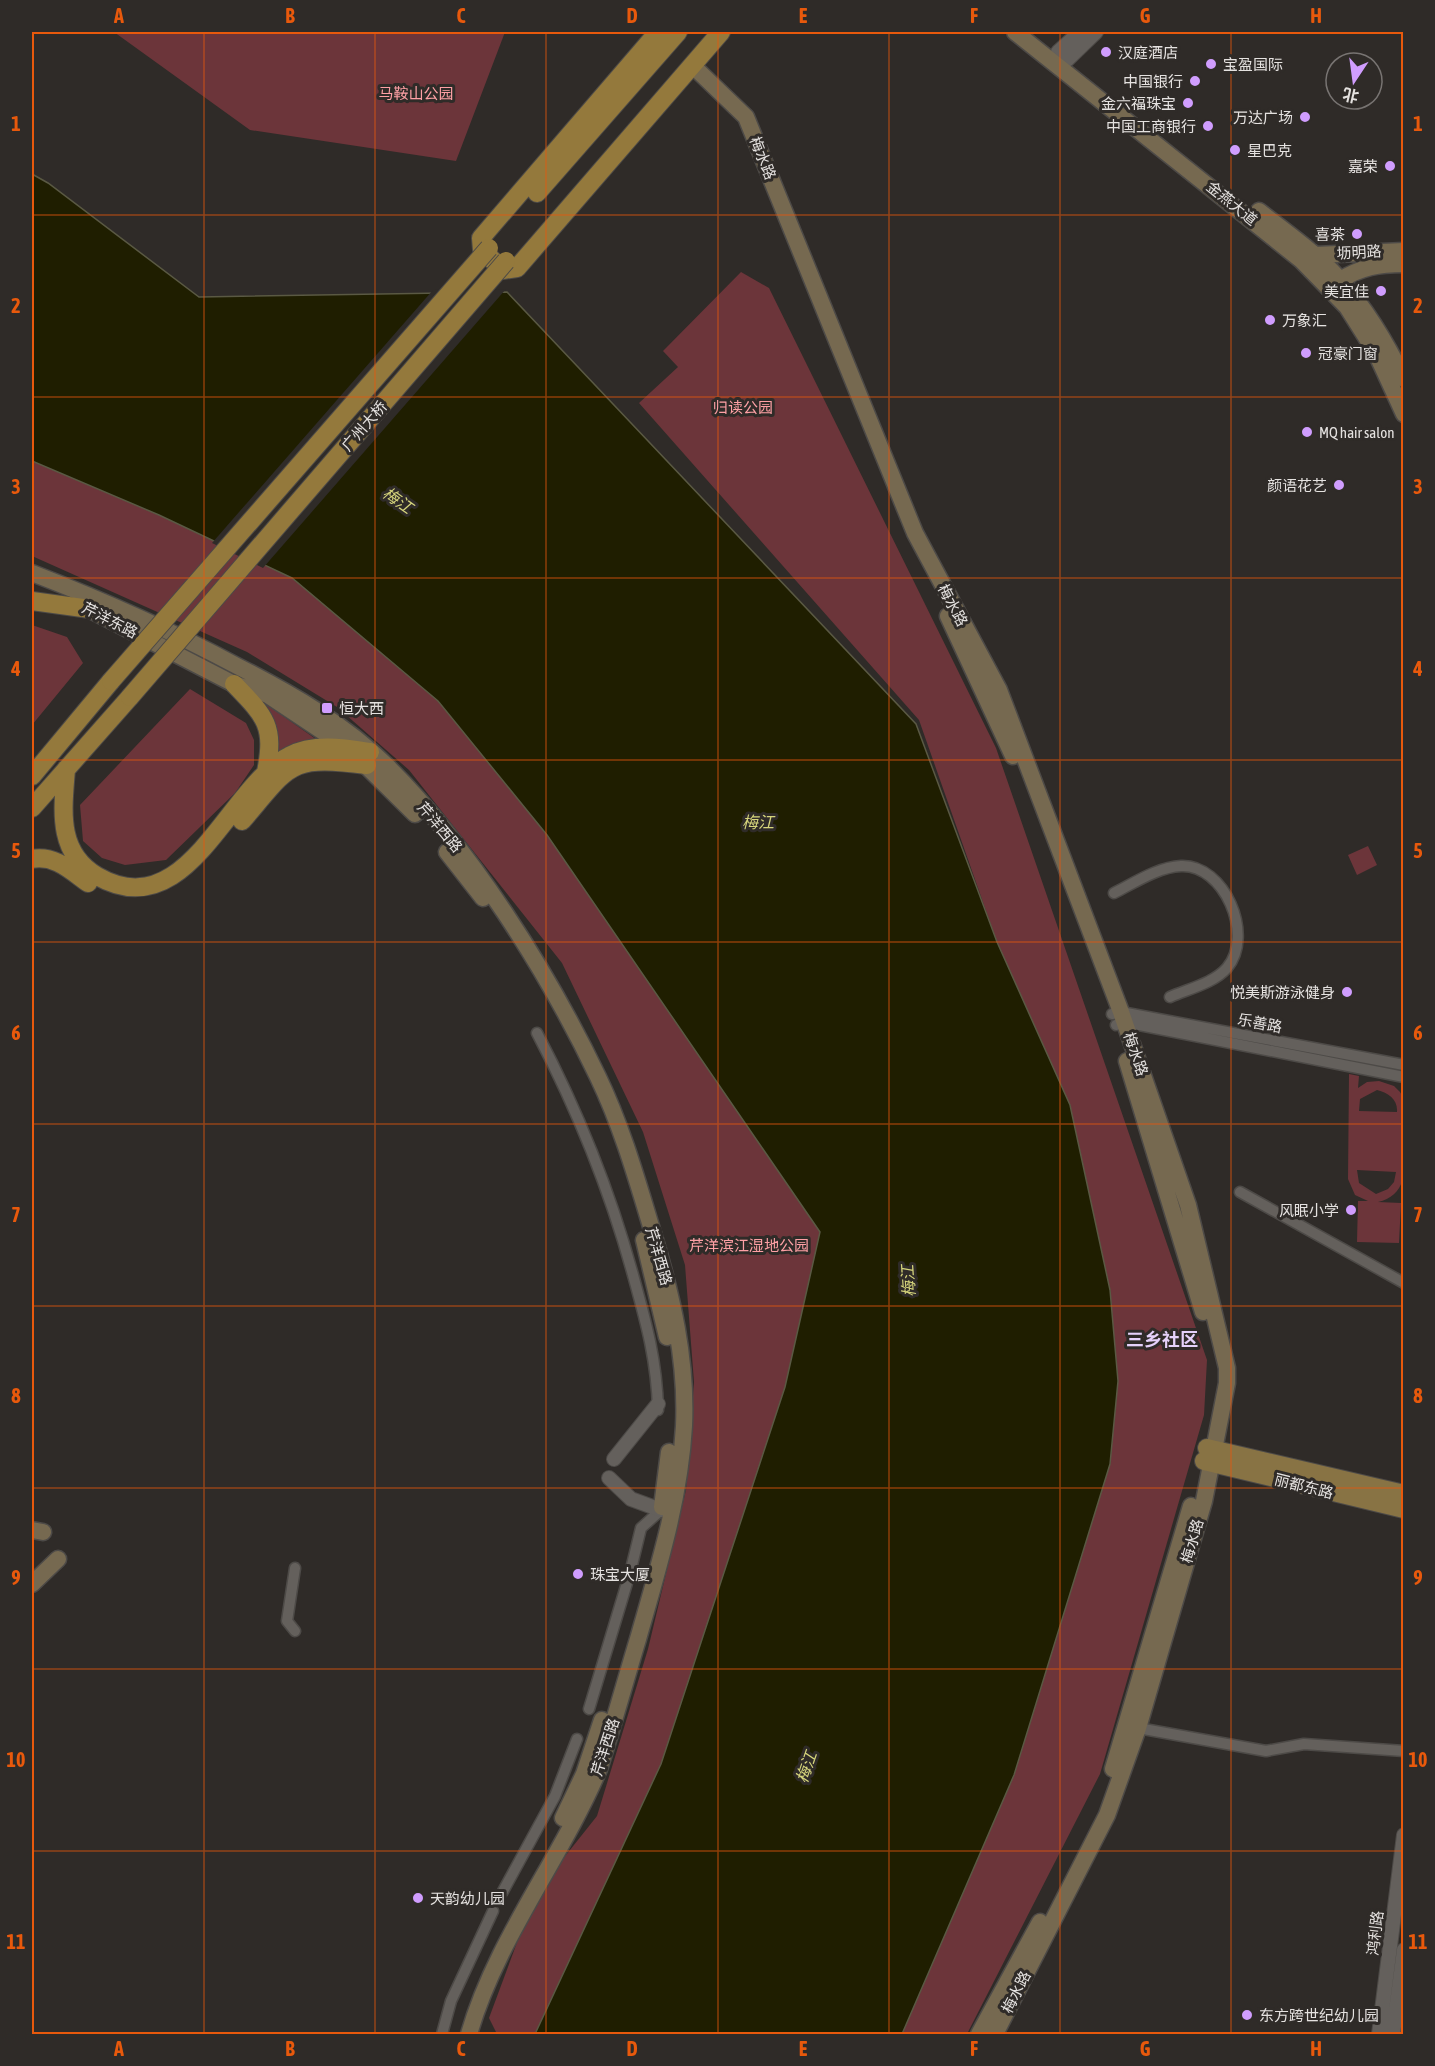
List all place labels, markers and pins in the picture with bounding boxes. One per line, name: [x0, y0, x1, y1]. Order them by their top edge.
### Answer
place label: 汉庭酒店: [1118, 44, 1178, 61]
marker: 汉庭酒店: [1099, 45, 1113, 59]
place label: 宝盈国际: [1223, 56, 1283, 73]
marker: 宝盈国际: [1204, 57, 1218, 71]
place label: 中国银行: [1123, 73, 1183, 90]
marker: 中国银行: [1188, 74, 1202, 88]
place label: 金六福珠宝: [1101, 95, 1176, 112]
marker: 金六福珠宝: [1181, 96, 1195, 110]
place label: 万达广场: [1233, 109, 1293, 126]
marker: 万达广场: [1298, 110, 1312, 124]
place label: 中国工商银行: [1106, 118, 1196, 135]
marker: 中国工商银行: [1201, 119, 1215, 133]
place label: 星巴克: [1247, 142, 1292, 159]
marker: 星巴克: [1228, 143, 1242, 157]
place label: 嘉荣: [1348, 158, 1378, 175]
marker: 嘉荣: [1383, 159, 1397, 173]
place label: 喜茶: [1315, 226, 1345, 243]
marker: 喜茶: [1350, 227, 1364, 241]
place label: 美宜佳: [1324, 283, 1369, 300]
marker: 美宜佳: [1374, 284, 1388, 298]
place label: 万象汇: [1282, 312, 1327, 329]
marker: 万象汇: [1263, 313, 1277, 327]
place label: 冠豪门窗: [1318, 345, 1378, 362]
marker: 冠豪门窗: [1299, 346, 1313, 360]
place label: MQ hair salon: [1319, 424, 1394, 441]
marker: MQ hair salon: [1300, 425, 1314, 439]
place label: 颜语花艺: [1267, 477, 1327, 494]
marker: 颜语花艺: [1332, 478, 1346, 492]
place label: 恒大西: [339, 700, 384, 717]
marker: 恒大西: [320, 701, 334, 715]
place label: 悦美斯游泳健身: [1230, 984, 1335, 1001]
marker: 悦美斯游泳健身: [1340, 985, 1354, 999]
place label: 风眠小学: [1279, 1202, 1339, 1219]
marker: 风眠小学: [1344, 1203, 1358, 1217]
place label: 珠宝大厦: [590, 1566, 650, 1583]
marker: 珠宝大厦: [571, 1567, 585, 1581]
place label: 天韵幼儿园: [430, 1890, 505, 1907]
marker: 天韵幼儿园: [411, 1891, 425, 1905]
place label: 东方跨世纪幼儿园: [1259, 2007, 1379, 2024]
marker: 东方跨世纪幼儿园: [1240, 2008, 1254, 2022]

